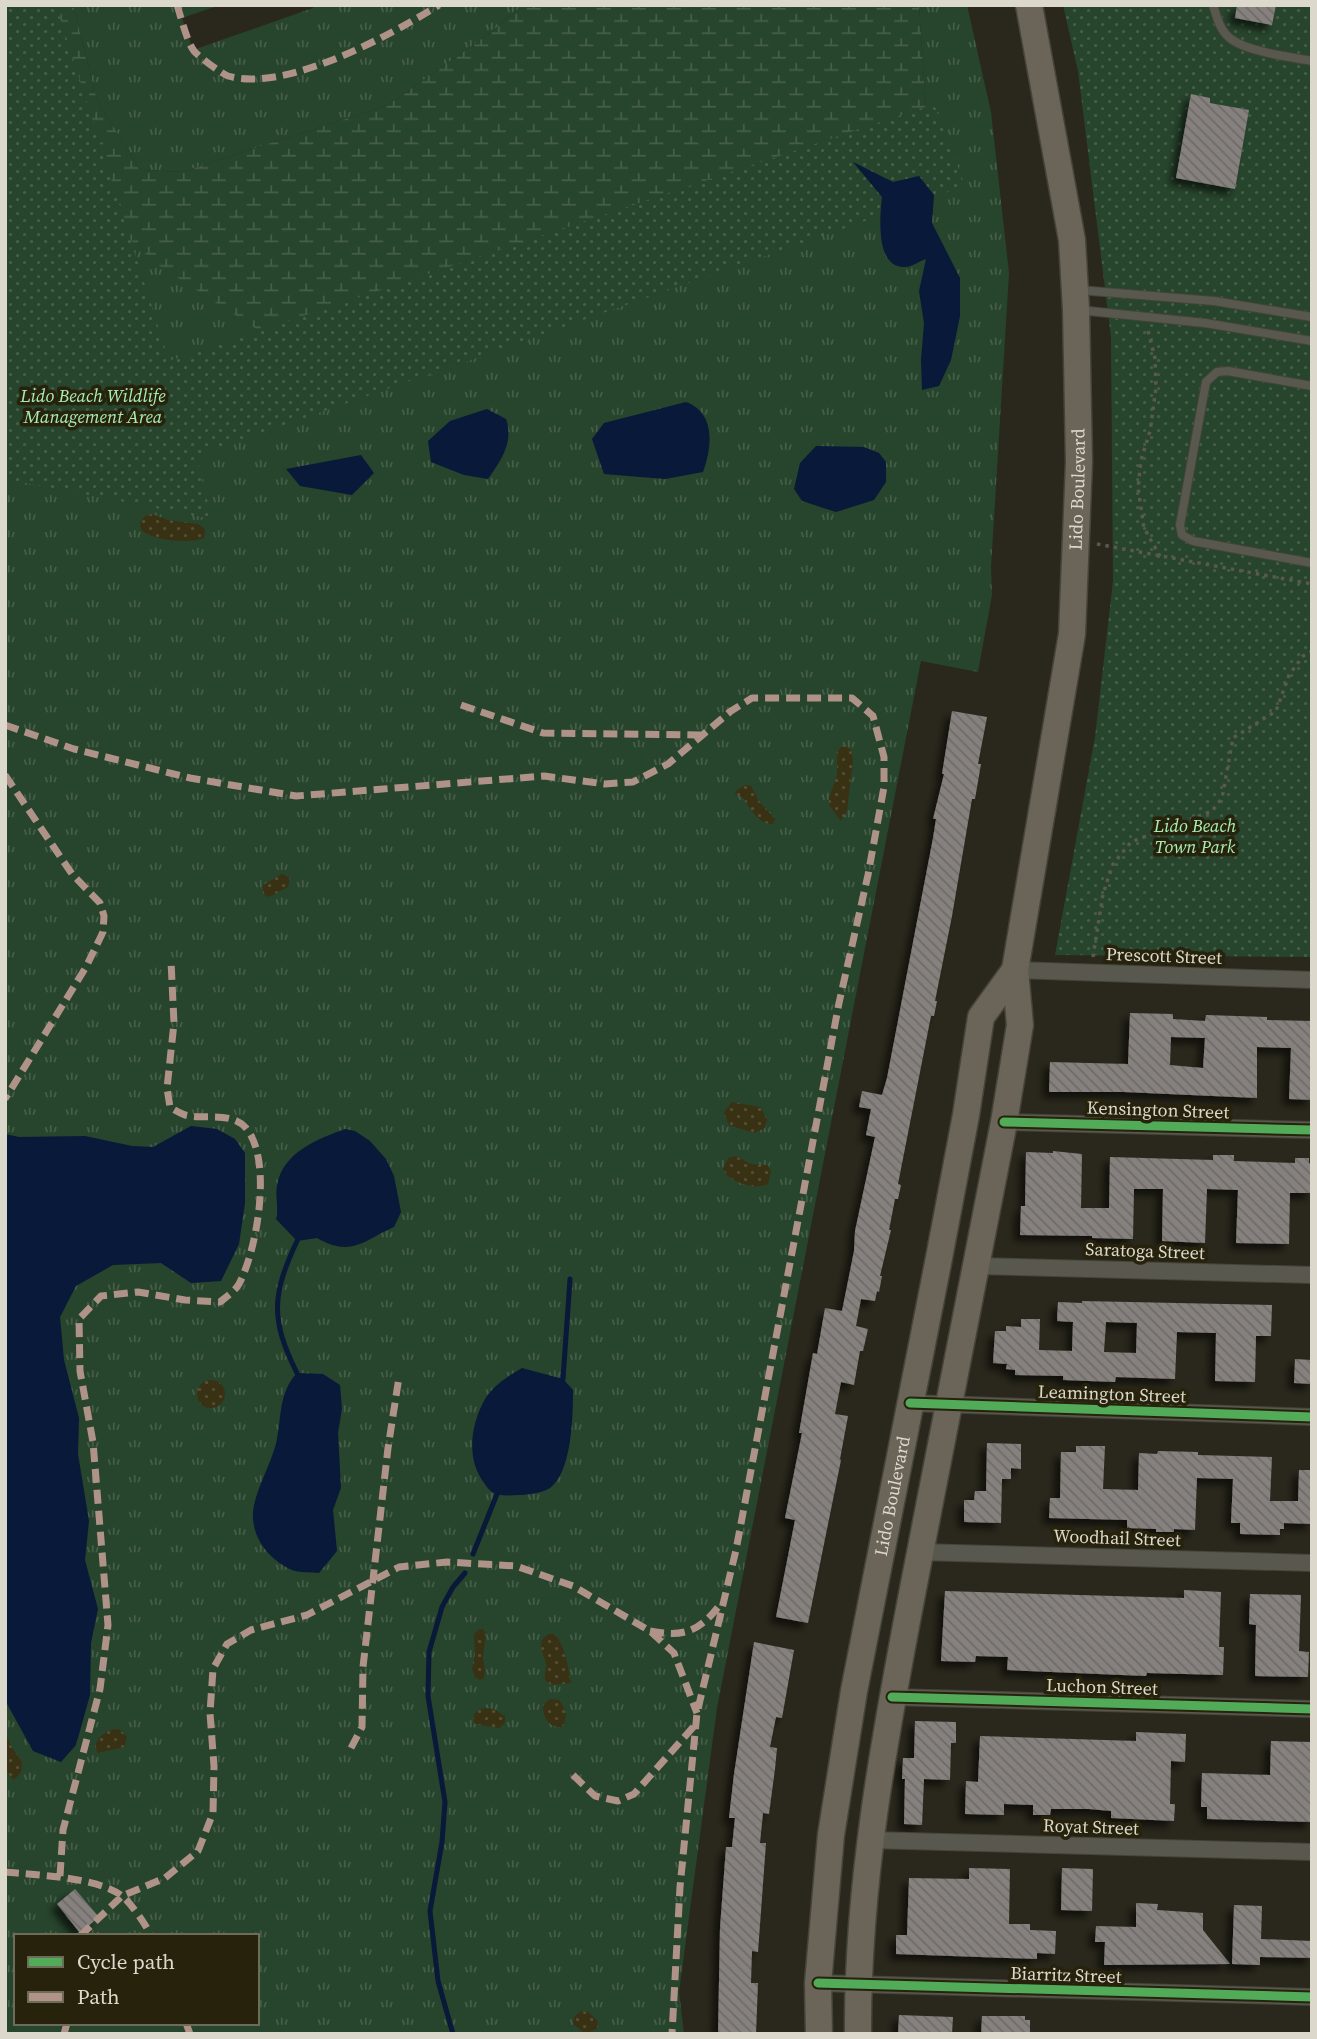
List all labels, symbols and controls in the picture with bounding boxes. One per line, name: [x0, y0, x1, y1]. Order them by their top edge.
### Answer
park label: Lido Beach Wildlife Management Area: [19, 383, 166, 429]
street label: Lido Boulevard: [1062, 428, 1091, 551]
park label: Lido Beach Town Park: [1153, 813, 1236, 859]
street label: Prescott Street: [1106, 941, 1223, 970]
street label: Kensington Street: [1086, 1095, 1230, 1124]
street label: Saratoga Street: [1085, 1236, 1205, 1265]
street label: Leamington Street: [1038, 1378, 1187, 1409]
street label: Lido Boulevard: [868, 1434, 916, 1558]
street label: Woodhail Street: [1053, 1523, 1181, 1552]
street label: Luchon Street: [1046, 1672, 1158, 1701]
street label: Royat Street: [1043, 1812, 1140, 1841]
legend: [14, 1934, 259, 2025]
text: Cycle path: [77, 1947, 175, 1976]
street label: Biarritz Street: [1010, 1960, 1122, 1989]
text: Path: [77, 1982, 120, 2011]

